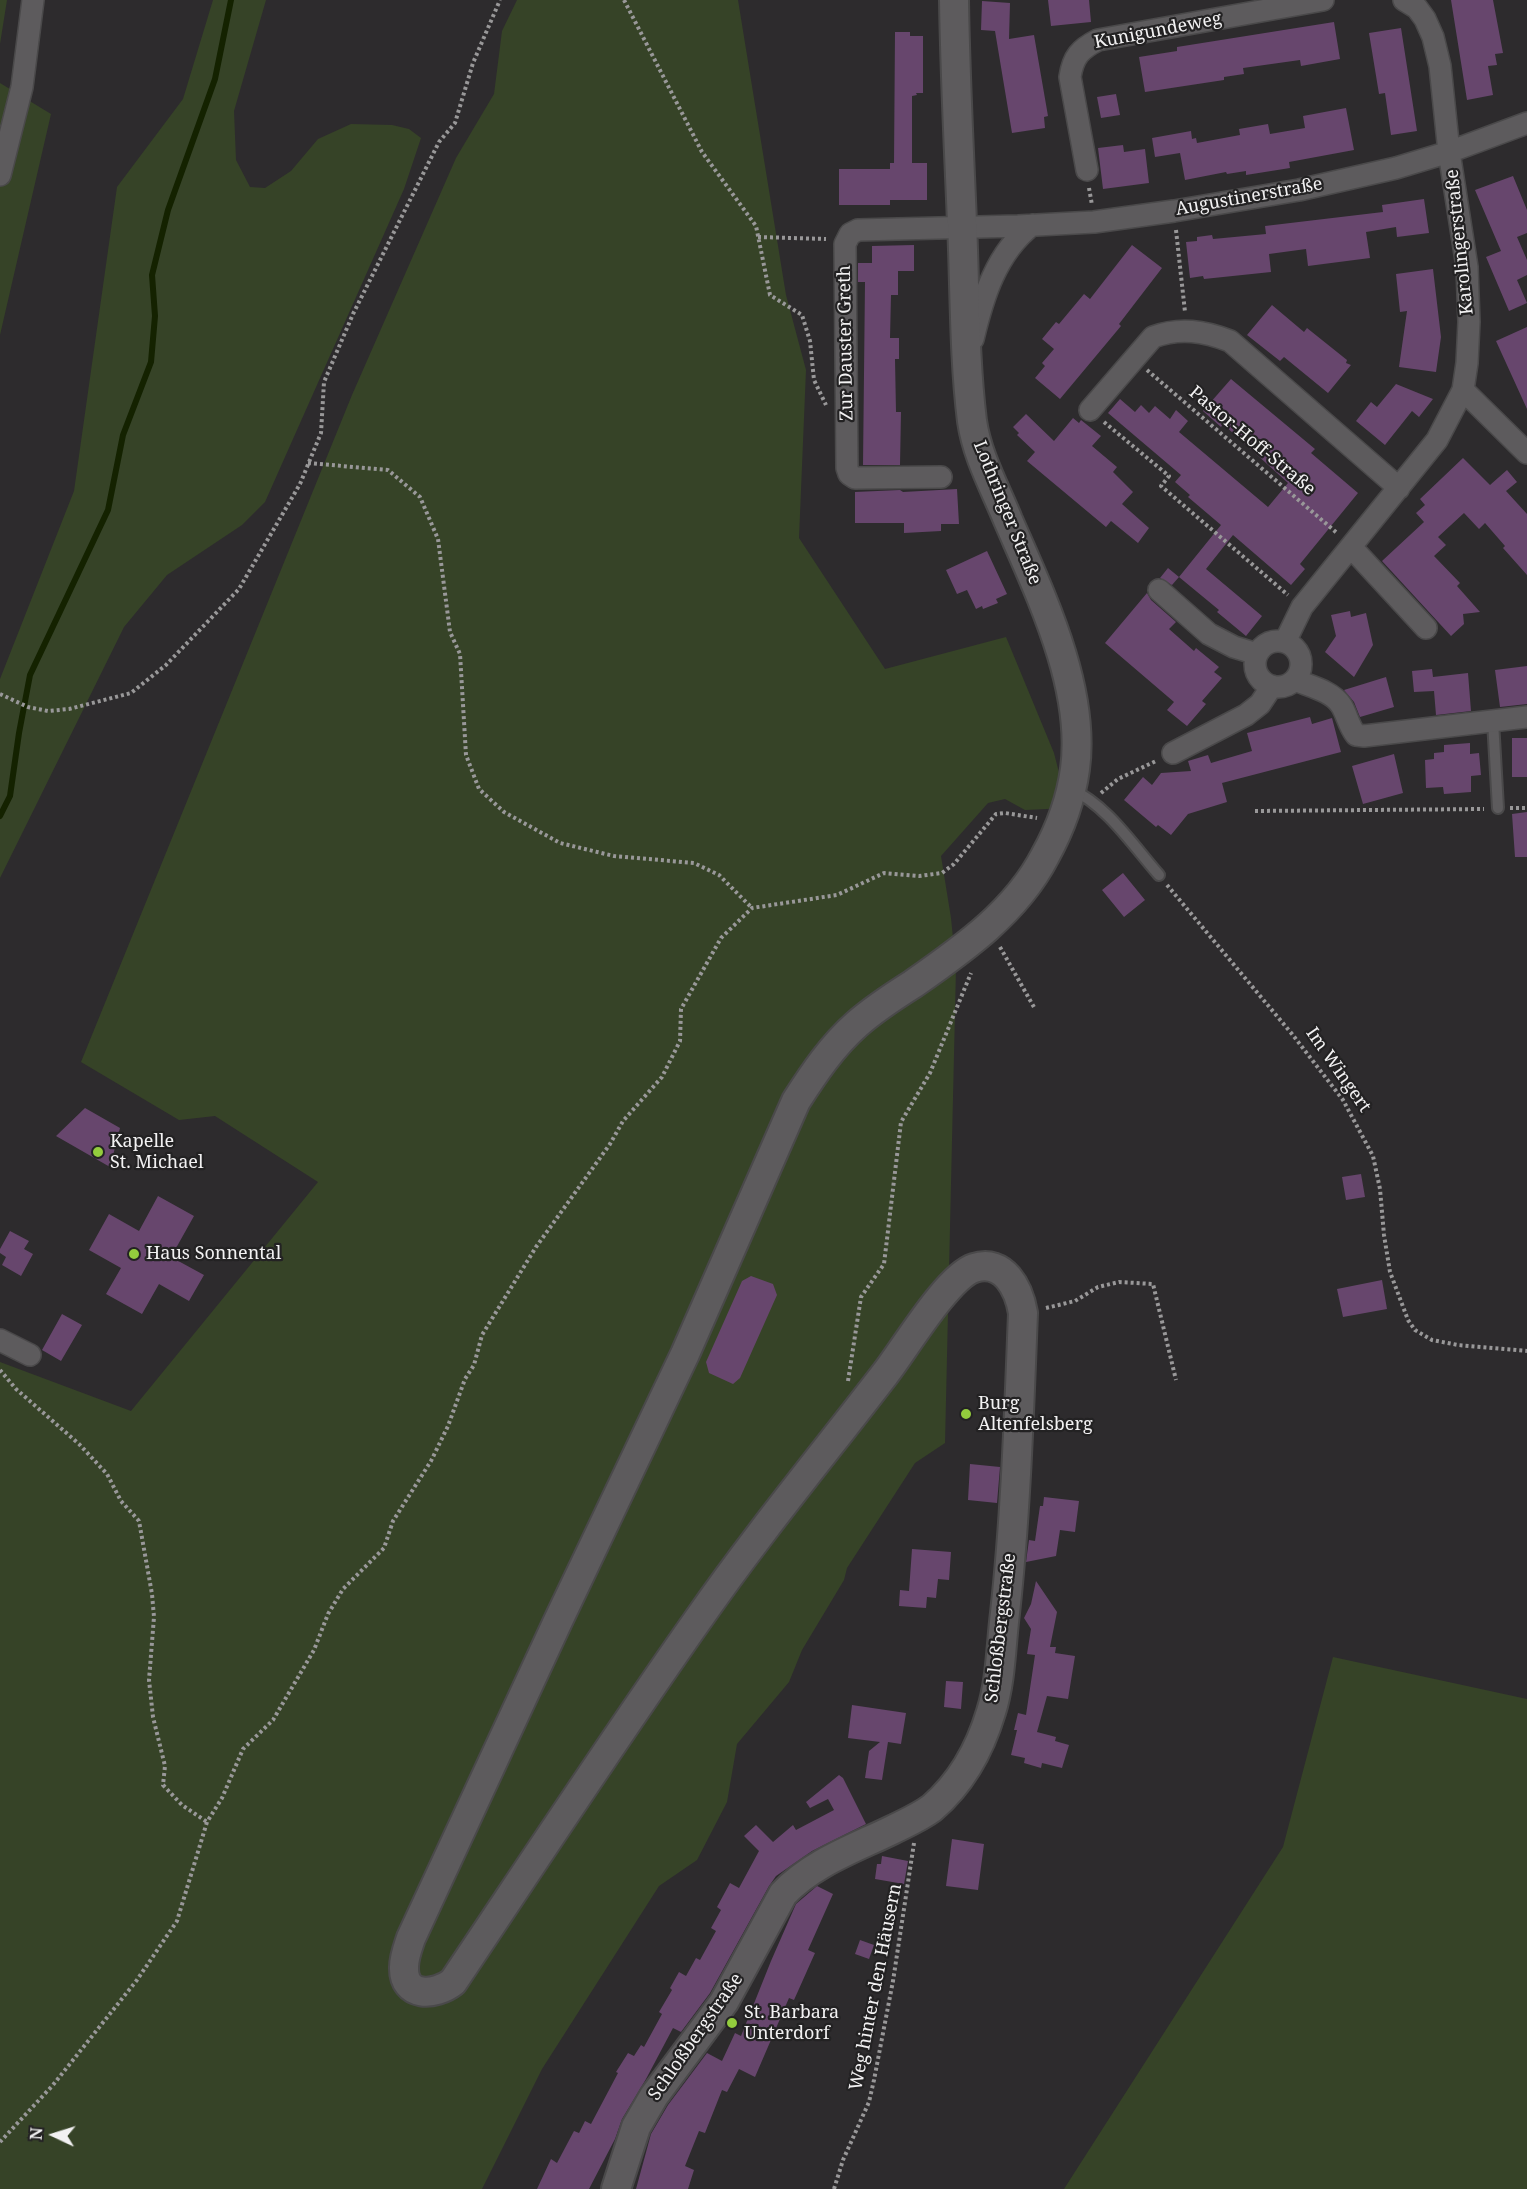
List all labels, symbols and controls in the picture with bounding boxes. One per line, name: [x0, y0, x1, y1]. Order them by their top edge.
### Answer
street label: Kunigundeweg: [1092, 8, 1224, 54]
street label: Karolingerstraße: [1442, 168, 1478, 316]
street label: Augustinerstraße: [1174, 173, 1324, 221]
street label: Zur Dauster Greth: [834, 265, 858, 421]
street label: Pastor-Hoff-Straße: [1184, 382, 1320, 500]
street label: Lothringer Straße: [968, 438, 1046, 588]
street label: Im Wingert: [1301, 1023, 1375, 1117]
place label: Kapelle St. Michael: [110, 1131, 204, 1174]
marker: Kapelle St. Michael: [91, 1145, 105, 1159]
place label: Haus Sonnental: [146, 1243, 281, 1265]
marker: Haus Sonnental: [127, 1247, 141, 1261]
place label: Burg Altenfelsberg: [978, 1393, 1093, 1436]
marker: Burg Altenfelsberg: [959, 1407, 973, 1421]
street label: Schloßbergstraße: [981, 1552, 1021, 1704]
street label: Weg hinter den Häusern: [845, 1882, 907, 2092]
street label: Schloßbergstraße: [644, 1969, 748, 2105]
place label: St. Barbara Unterdorf: [744, 2002, 839, 2044]
marker: St. Barbara Unterdorf: [725, 2016, 739, 2030]
north arrow: [24, 2105, 84, 2165]
text: N: [25, 2127, 47, 2141]

